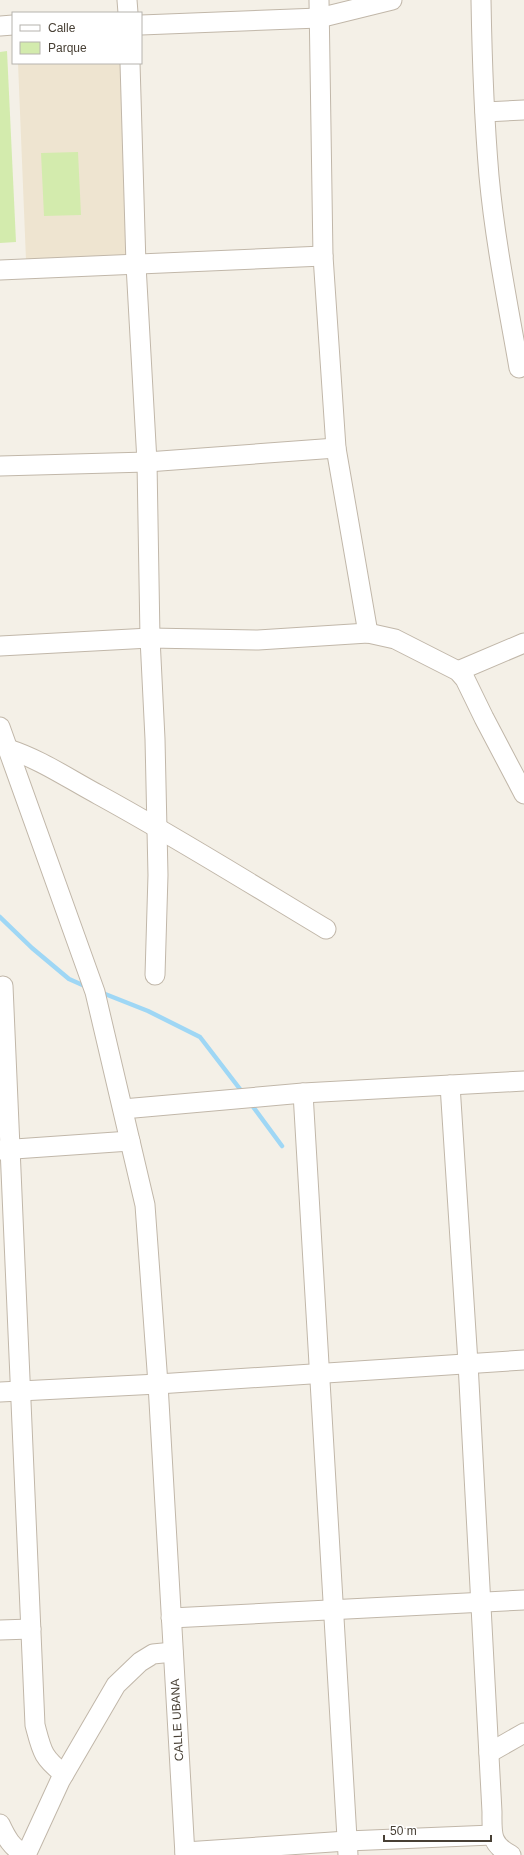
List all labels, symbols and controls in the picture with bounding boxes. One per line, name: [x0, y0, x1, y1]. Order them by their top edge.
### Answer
legend: [12, 12, 142, 64]
text: Calle: [48, 21, 76, 35]
text: Parque: [48, 41, 87, 55]
street label: CALLE UBANA: [168, 1678, 186, 1762]
scale bar: [384, 1817, 491, 1843]
text: 50 m: [390, 1824, 417, 1838]

